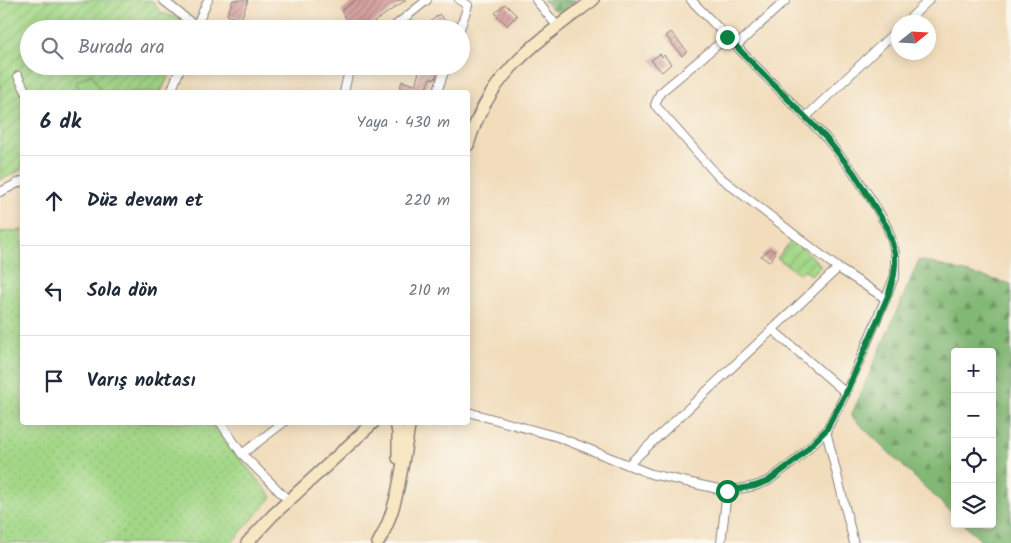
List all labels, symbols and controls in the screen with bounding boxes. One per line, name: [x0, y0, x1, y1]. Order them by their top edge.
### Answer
north arrow: [891, 15, 936, 60]
search box: [20, 20, 470, 75]
route end: [716, 26, 739, 49]
text: Burada ara: [78, 33, 165, 63]
icon: search: [38, 34, 66, 62]
text: 6 dk: [40, 106, 81, 139]
text: Yaya · 430 m: [357, 110, 450, 135]
text: Düz devam et: [87, 186, 203, 216]
icon: ahead: [40, 187, 68, 215]
text: 220 m: [404, 188, 450, 213]
text: Sola dön: [87, 276, 158, 306]
icon: left: [40, 277, 68, 305]
text: 210 m: [409, 278, 450, 303]
map controls: [951, 348, 996, 528]
button: +: [951, 348, 996, 393]
text: Varış noktası: [87, 366, 195, 396]
icon: arrive: [40, 367, 68, 395]
button: −: [951, 393, 996, 438]
button: locate: [951, 438, 996, 483]
route start: [716, 480, 739, 503]
button: layers: [951, 483, 996, 528]

